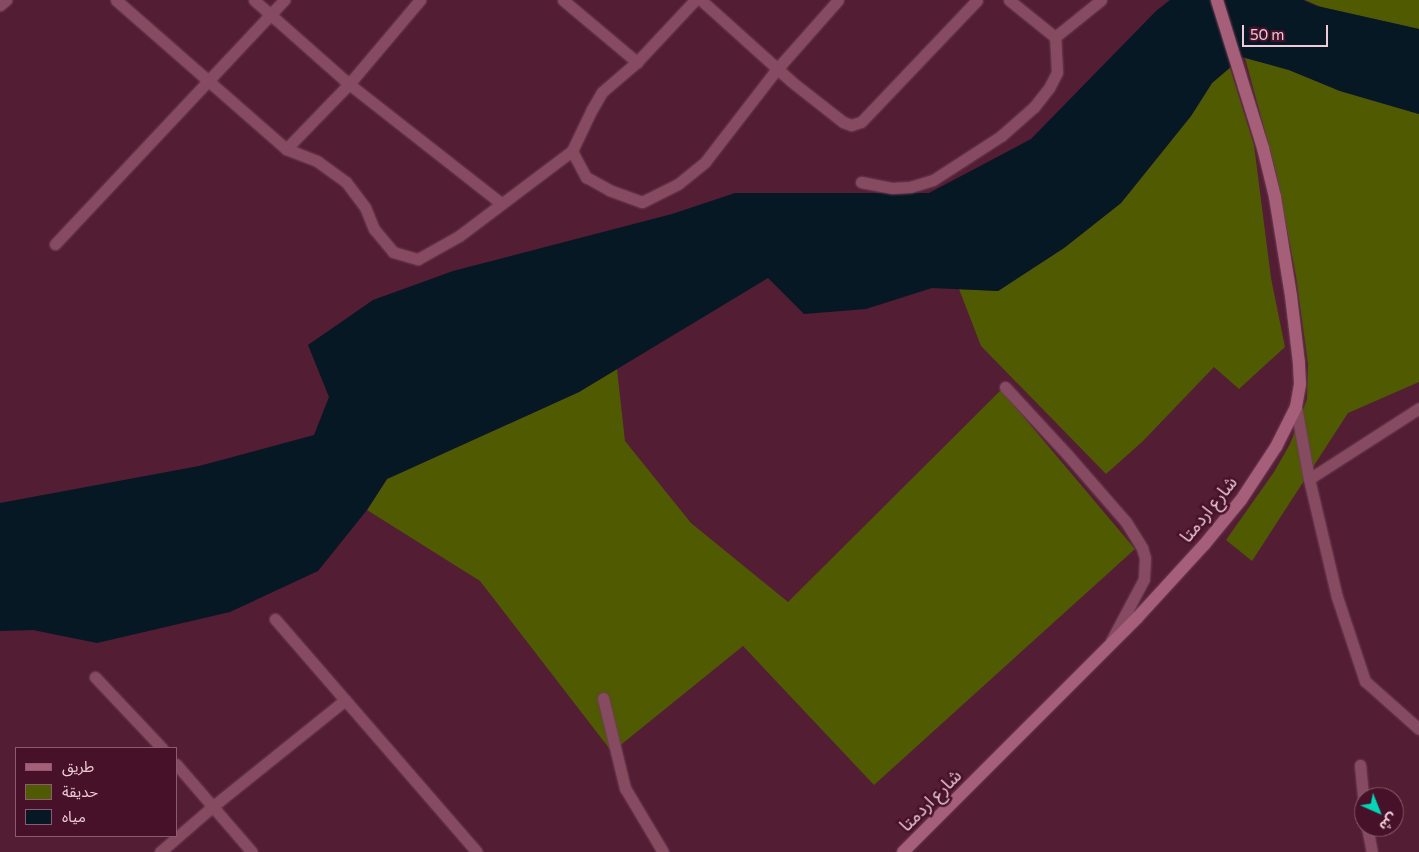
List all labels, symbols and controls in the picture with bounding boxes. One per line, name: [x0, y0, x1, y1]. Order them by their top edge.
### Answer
scale bar: [1244, 15, 1330, 47]
text: 50 m: [1250, 25, 1284, 43]
street label: شارع اردمتا: [1175, 472, 1241, 546]
legend: [15, 747, 178, 837]
text: طريق: [62, 757, 94, 775]
street label: شارع اردمتا: [894, 764, 966, 836]
text: حديقة: [62, 782, 98, 800]
north arrow: [1354, 787, 1404, 837]
text: مياه: [62, 807, 86, 825]
text: ش: [1376, 810, 1402, 835]

